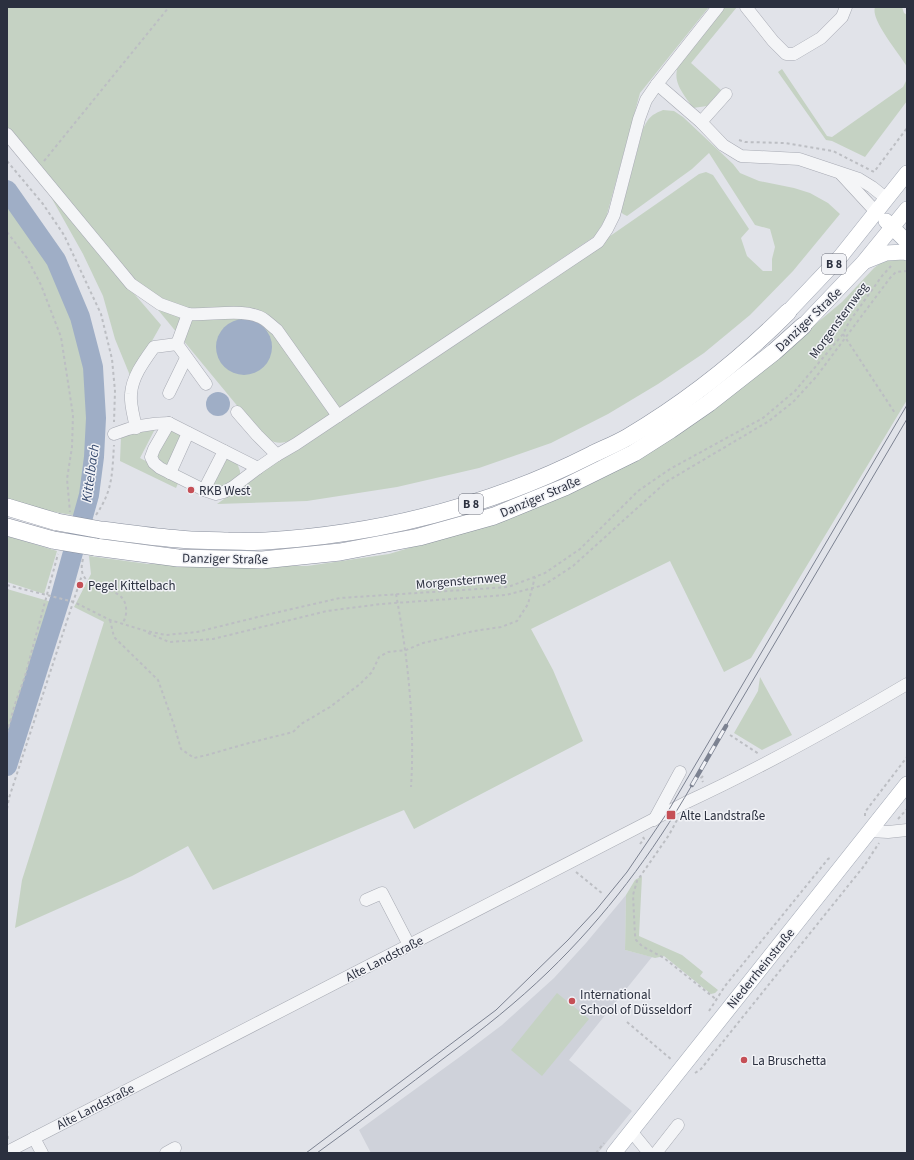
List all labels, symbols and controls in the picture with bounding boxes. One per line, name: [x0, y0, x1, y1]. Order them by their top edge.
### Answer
road number: B 8: [822, 254, 846, 274]
street label: Morgensternweg: [805, 278, 873, 362]
street label: Danziger Straße: [771, 283, 846, 356]
water label: Kittelbach: [77, 443, 105, 504]
street label: Danziger Straße: [497, 472, 584, 522]
place label: RKB West: [199, 482, 251, 500]
marker: RKB West: [186, 485, 196, 495]
road number: B 8: [459, 494, 483, 514]
street label: Danziger Straße: [182, 549, 268, 569]
street label: Morgensternweg: [415, 568, 507, 594]
place label: Pegel Kittelbach: [88, 577, 176, 595]
marker: Pegel Kittelbach: [75, 580, 85, 590]
place label: Alte Landstraße: [680, 807, 765, 825]
marker: Alte Landstraße: [665, 809, 677, 821]
street label: Niederrheinstraße: [723, 925, 799, 1013]
street label: Alte Landstraße: [342, 932, 426, 986]
place label: International School of Düsseldorf: [580, 986, 693, 1019]
marker: International School of Düsseldorf: [567, 996, 577, 1006]
place label: La Bruschetta: [752, 1052, 826, 1070]
marker: La Bruschetta: [739, 1055, 749, 1065]
street label: Alte Landstraße: [53, 1080, 137, 1134]

